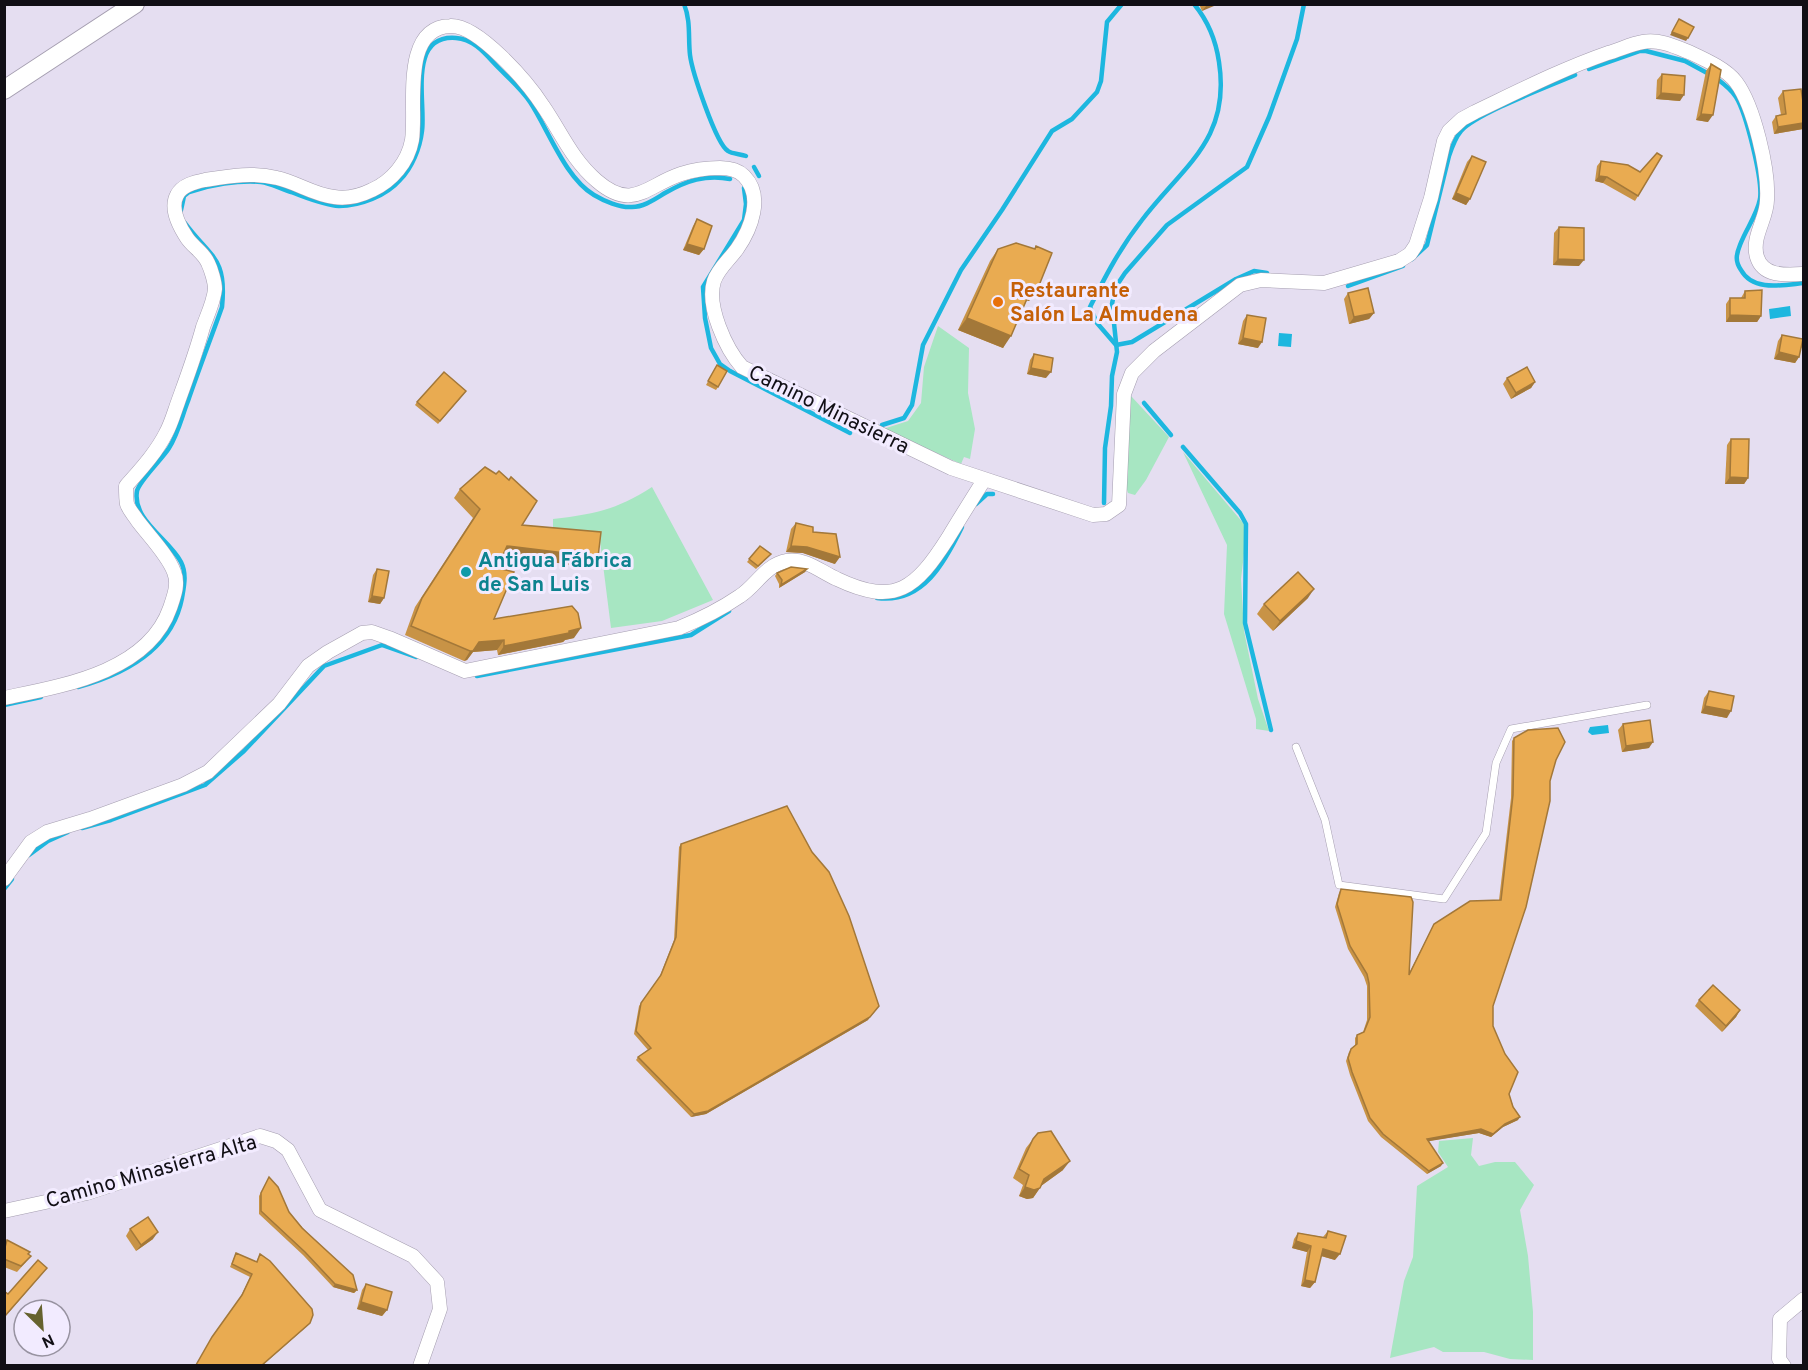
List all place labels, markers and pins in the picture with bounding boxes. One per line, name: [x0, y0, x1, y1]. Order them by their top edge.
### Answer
place label: Restaurante Salón La Almudena: [1010, 278, 1198, 329]
marker: Restaurante Salón La Almudena: [991, 295, 1005, 309]
place label: Antigua Fábrica de San Luis: [478, 548, 632, 599]
marker: Antigua Fábrica de San Luis: [459, 565, 473, 579]

